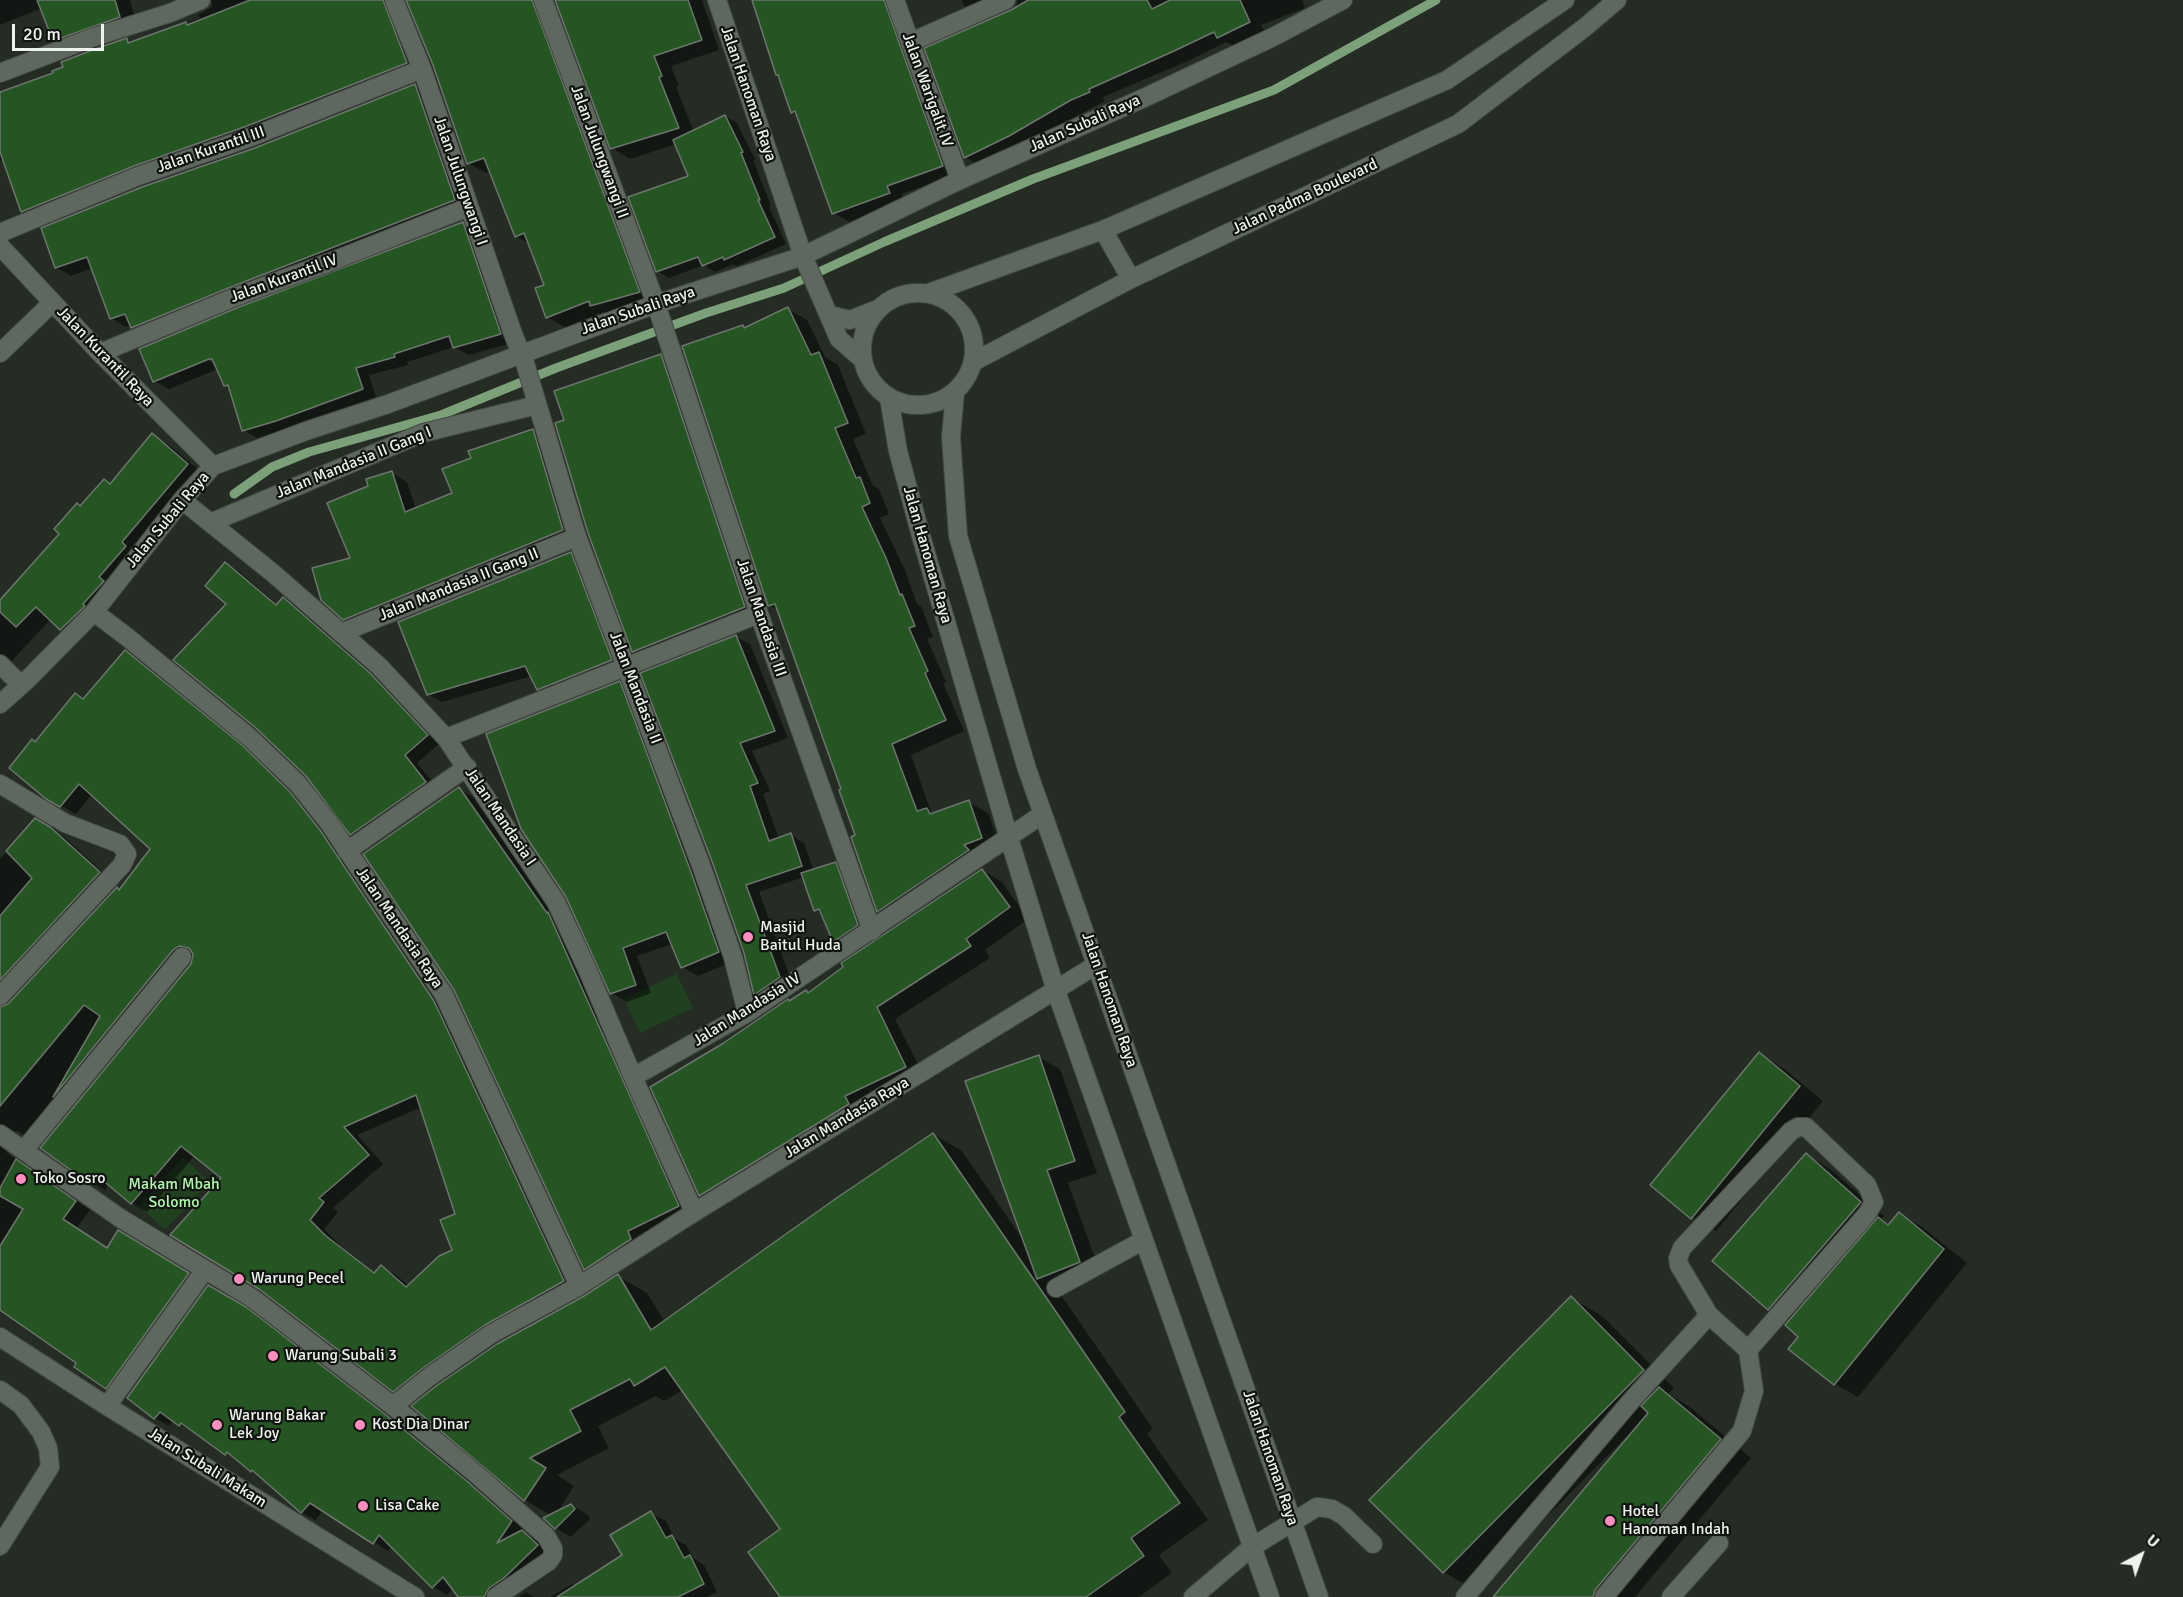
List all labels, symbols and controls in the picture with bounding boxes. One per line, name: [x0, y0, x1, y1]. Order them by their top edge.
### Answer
scale bar: [15, 12, 106, 50]
text: 20 m: [23, 23, 61, 45]
street label: Jalan Hanoman Raya: [716, 24, 780, 164]
street label: Jalan Warigalit IV: [897, 30, 957, 150]
street label: Jalan Julungwangi II: [566, 83, 632, 221]
street label: Jalan Subali Raya: [1027, 91, 1143, 157]
street label: Jalan Julungwangi I: [429, 114, 491, 248]
street label: Jalan Kurantil III: [154, 123, 268, 177]
street label: Jalan Padma Boulevard: [1229, 155, 1381, 239]
street label: Jalan Kurantil IV: [228, 251, 340, 307]
street label: Jalan Subali Raya: [578, 282, 698, 340]
street label: Jalan Kurantil Raya: [52, 303, 158, 411]
street label: Jalan Mandasia II Gang I: [273, 423, 435, 503]
street label: Jalan Subali Raya: [122, 468, 214, 572]
street label: Jalan Hanoman Raya: [898, 484, 956, 626]
street label: Jalan Mandasia II Gang II: [376, 544, 542, 626]
street label: Jalan Mandasia III: [732, 557, 790, 679]
street label: Jalan Mandasia II: [605, 629, 665, 747]
street label: Jalan Mandasia I: [460, 764, 540, 870]
street label: Jalan Mandasia Raya: [351, 864, 447, 992]
place label: Masjid Baitul Huda: [760, 918, 841, 956]
marker: Masjid Baitul Huda: [741, 930, 755, 944]
street label: Jalan Hanoman Raya: [1077, 930, 1141, 1070]
street label: Jalan Mandasia IV: [690, 969, 804, 1051]
street label: Jalan Mandasia Raya: [781, 1073, 913, 1163]
place label: Toko Sosro: [33, 1169, 106, 1189]
marker: Toko Sosro: [14, 1172, 28, 1186]
park label: Makam Mbah Solomo: [128, 1175, 220, 1213]
place label: Warung Pecel: [251, 1269, 344, 1289]
marker: Warung Pecel: [232, 1272, 246, 1286]
place label: Warung Subali 3: [285, 1346, 397, 1366]
marker: Warung Subali 3: [266, 1349, 280, 1363]
street label: Jalan Hanoman Raya: [1238, 1388, 1302, 1528]
place label: Warung Bakar Lek Joy: [229, 1406, 325, 1444]
place label: Kost Dia Dinar: [372, 1415, 469, 1435]
marker: Warung Bakar Lek Joy: [210, 1418, 224, 1432]
marker: Kost Dia Dinar: [353, 1418, 367, 1432]
street label: Jalan Subali Makam: [144, 1424, 270, 1512]
place label: Lisa Cake: [375, 1496, 439, 1516]
marker: Lisa Cake: [356, 1499, 370, 1513]
place label: Hotel Hanoman Indah: [1622, 1502, 1730, 1540]
marker: Hotel Hanoman Indah: [1603, 1514, 1617, 1528]
north arrow: [2111, 1525, 2171, 1585]
text: U: [2142, 1530, 2163, 1552]

